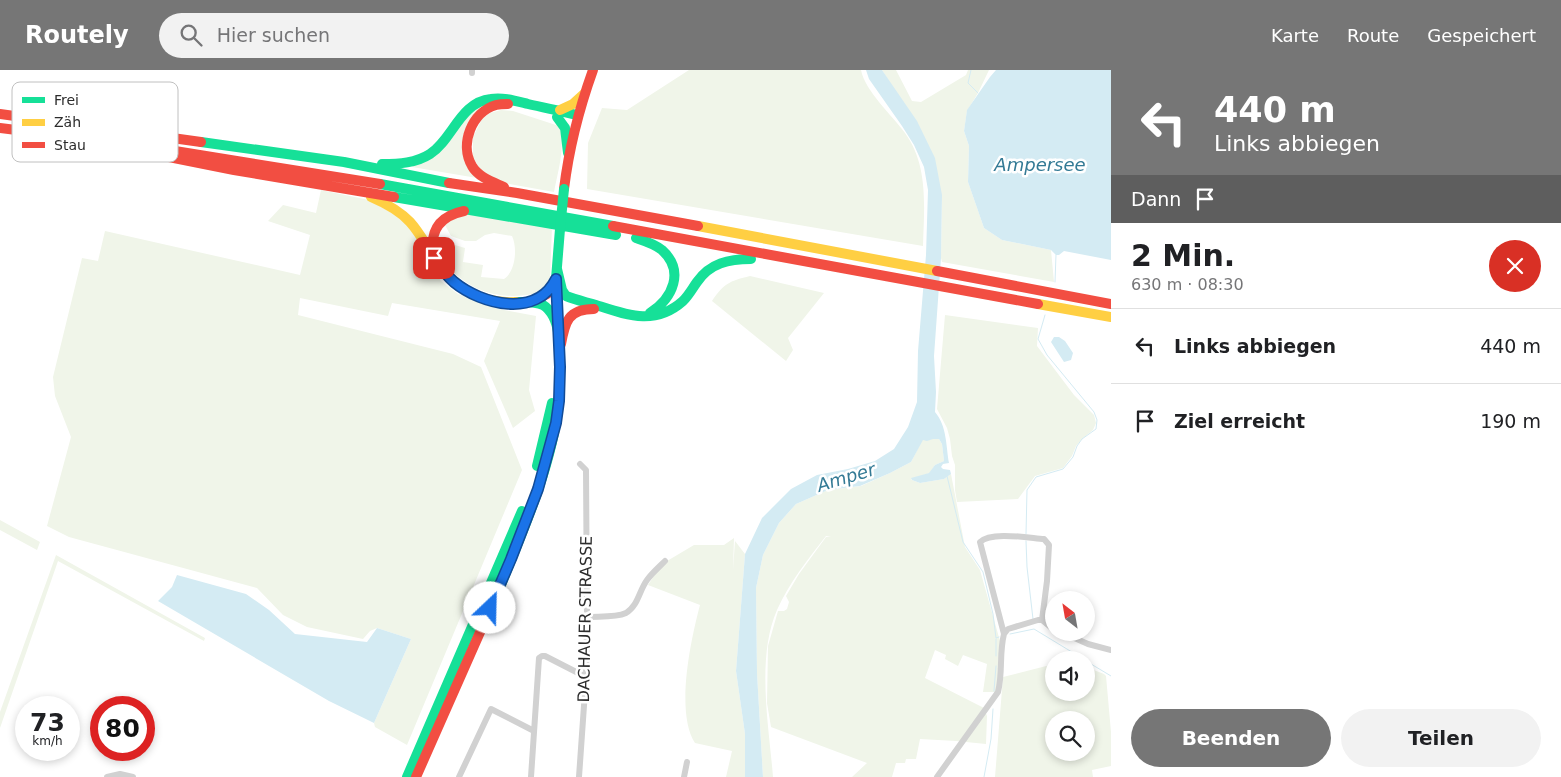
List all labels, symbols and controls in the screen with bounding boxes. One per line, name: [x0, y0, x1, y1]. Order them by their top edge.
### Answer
search box: [159, 13, 509, 58]
text: Routely: [25, 21, 129, 49]
icon: search: [177, 21, 205, 49]
text: Hier suchen: [217, 24, 330, 46]
text: Karte: [1271, 25, 1319, 46]
text: Route: [1347, 25, 1399, 46]
text: Gespeichert: [1427, 25, 1536, 46]
legend: [12, 82, 178, 162]
icon: left: [1131, 90, 1196, 155]
text: 440 m: [1214, 90, 1336, 130]
text: Frei: [54, 92, 79, 108]
text: Zäh: [54, 114, 81, 130]
text: Links abbiegen: [1214, 131, 1380, 156]
text: Stau: [54, 137, 86, 153]
water label: Ampersee: [993, 154, 1086, 175]
icon: arrive: [1191, 185, 1219, 213]
text: Dann: [1131, 188, 1181, 210]
pin: [413, 237, 455, 279]
text: 2 Min.: [1131, 238, 1235, 273]
button: close: [1489, 240, 1541, 292]
icon: arrive: [420, 244, 448, 272]
text: 630 m · 08:30: [1131, 275, 1244, 294]
icon: left: [1131, 332, 1159, 360]
text: Links abbiegen: [1174, 335, 1336, 357]
text: 440 m: [1480, 335, 1541, 357]
icon: arrive: [1131, 407, 1159, 435]
text: Ziel erreicht: [1174, 410, 1305, 432]
text: 190 m: [1480, 410, 1541, 432]
water label: Amper: [813, 458, 879, 496]
street label: DACHAUER STRASSE: [574, 536, 596, 702]
position arrow: [463, 581, 515, 633]
north arrow: [1045, 591, 1095, 641]
map controls: [1045, 591, 1095, 761]
button: sound: [1045, 651, 1095, 701]
speed limit sign: 80: [90, 696, 155, 761]
text: 73: [30, 708, 65, 737]
button: Beenden: [1131, 709, 1331, 767]
button: Teilen: [1341, 709, 1541, 767]
button: search: [1045, 711, 1095, 761]
text: km/h: [32, 734, 63, 748]

